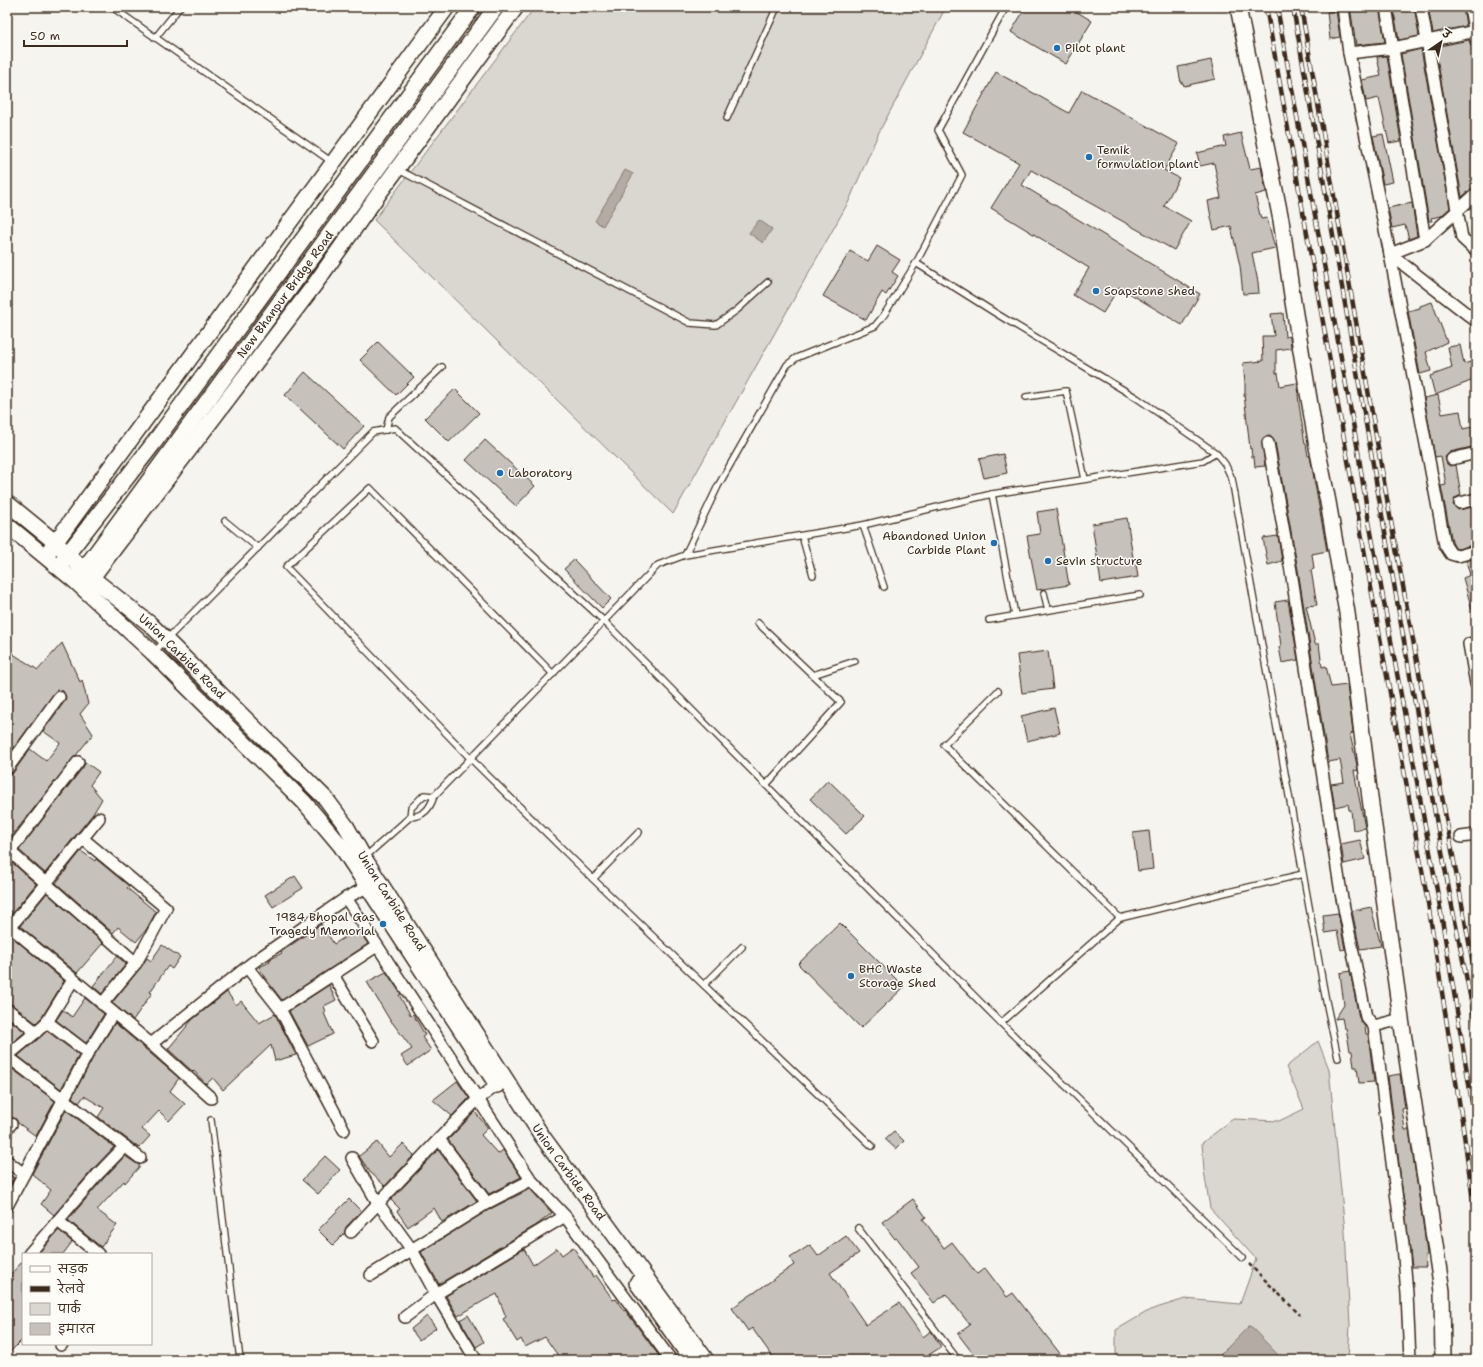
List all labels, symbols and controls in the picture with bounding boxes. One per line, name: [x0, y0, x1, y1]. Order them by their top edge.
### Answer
scale bar: [24, 22, 127, 48]
north arrow: [1421, 22, 1461, 62]
text: उ: [1438, 25, 1455, 43]
text: 50 m: [30, 28, 60, 44]
place label: Pilot plant: [1065, 40, 1125, 56]
marker: Pilot plant: [1052, 43, 1062, 53]
place label: Temik formulation plant: [1097, 142, 1199, 172]
marker: Temik formulation plant: [1084, 152, 1094, 162]
street label: New Bhanpur Bridge Road: [233, 227, 338, 361]
place label: Soapstone shed: [1104, 283, 1196, 299]
marker: Soapstone shed: [1091, 286, 1101, 296]
place label: Laboratory: [508, 465, 573, 481]
marker: Laboratory: [495, 468, 505, 478]
place label: Abandoned Union Carbide Plant: [882, 528, 986, 558]
marker: Abandoned Union Carbide Plant: [989, 538, 999, 548]
place label: Sevin structure: [1056, 553, 1143, 569]
marker: Sevin structure: [1043, 556, 1053, 566]
street label: Union Carbide Road: [135, 610, 229, 703]
street label: Union Carbide Road: [354, 848, 430, 954]
place label: 1984 Bhopal Gas Tragedy Memorial: [269, 909, 375, 939]
marker: 1984 Bhopal Gas Tragedy Memorial: [378, 919, 388, 929]
place label: BHC Waste Storage Shed: [859, 961, 937, 991]
marker: BHC Waste Storage Shed: [846, 971, 856, 981]
street label: Union Carbide Road: [528, 1121, 609, 1224]
legend: [22, 1253, 152, 1345]
text: सड़क: [57, 1261, 89, 1277]
text: रेलवे: [56, 1278, 85, 1297]
text: पार्क: [57, 1299, 82, 1317]
text: इमारत: [58, 1321, 96, 1337]

